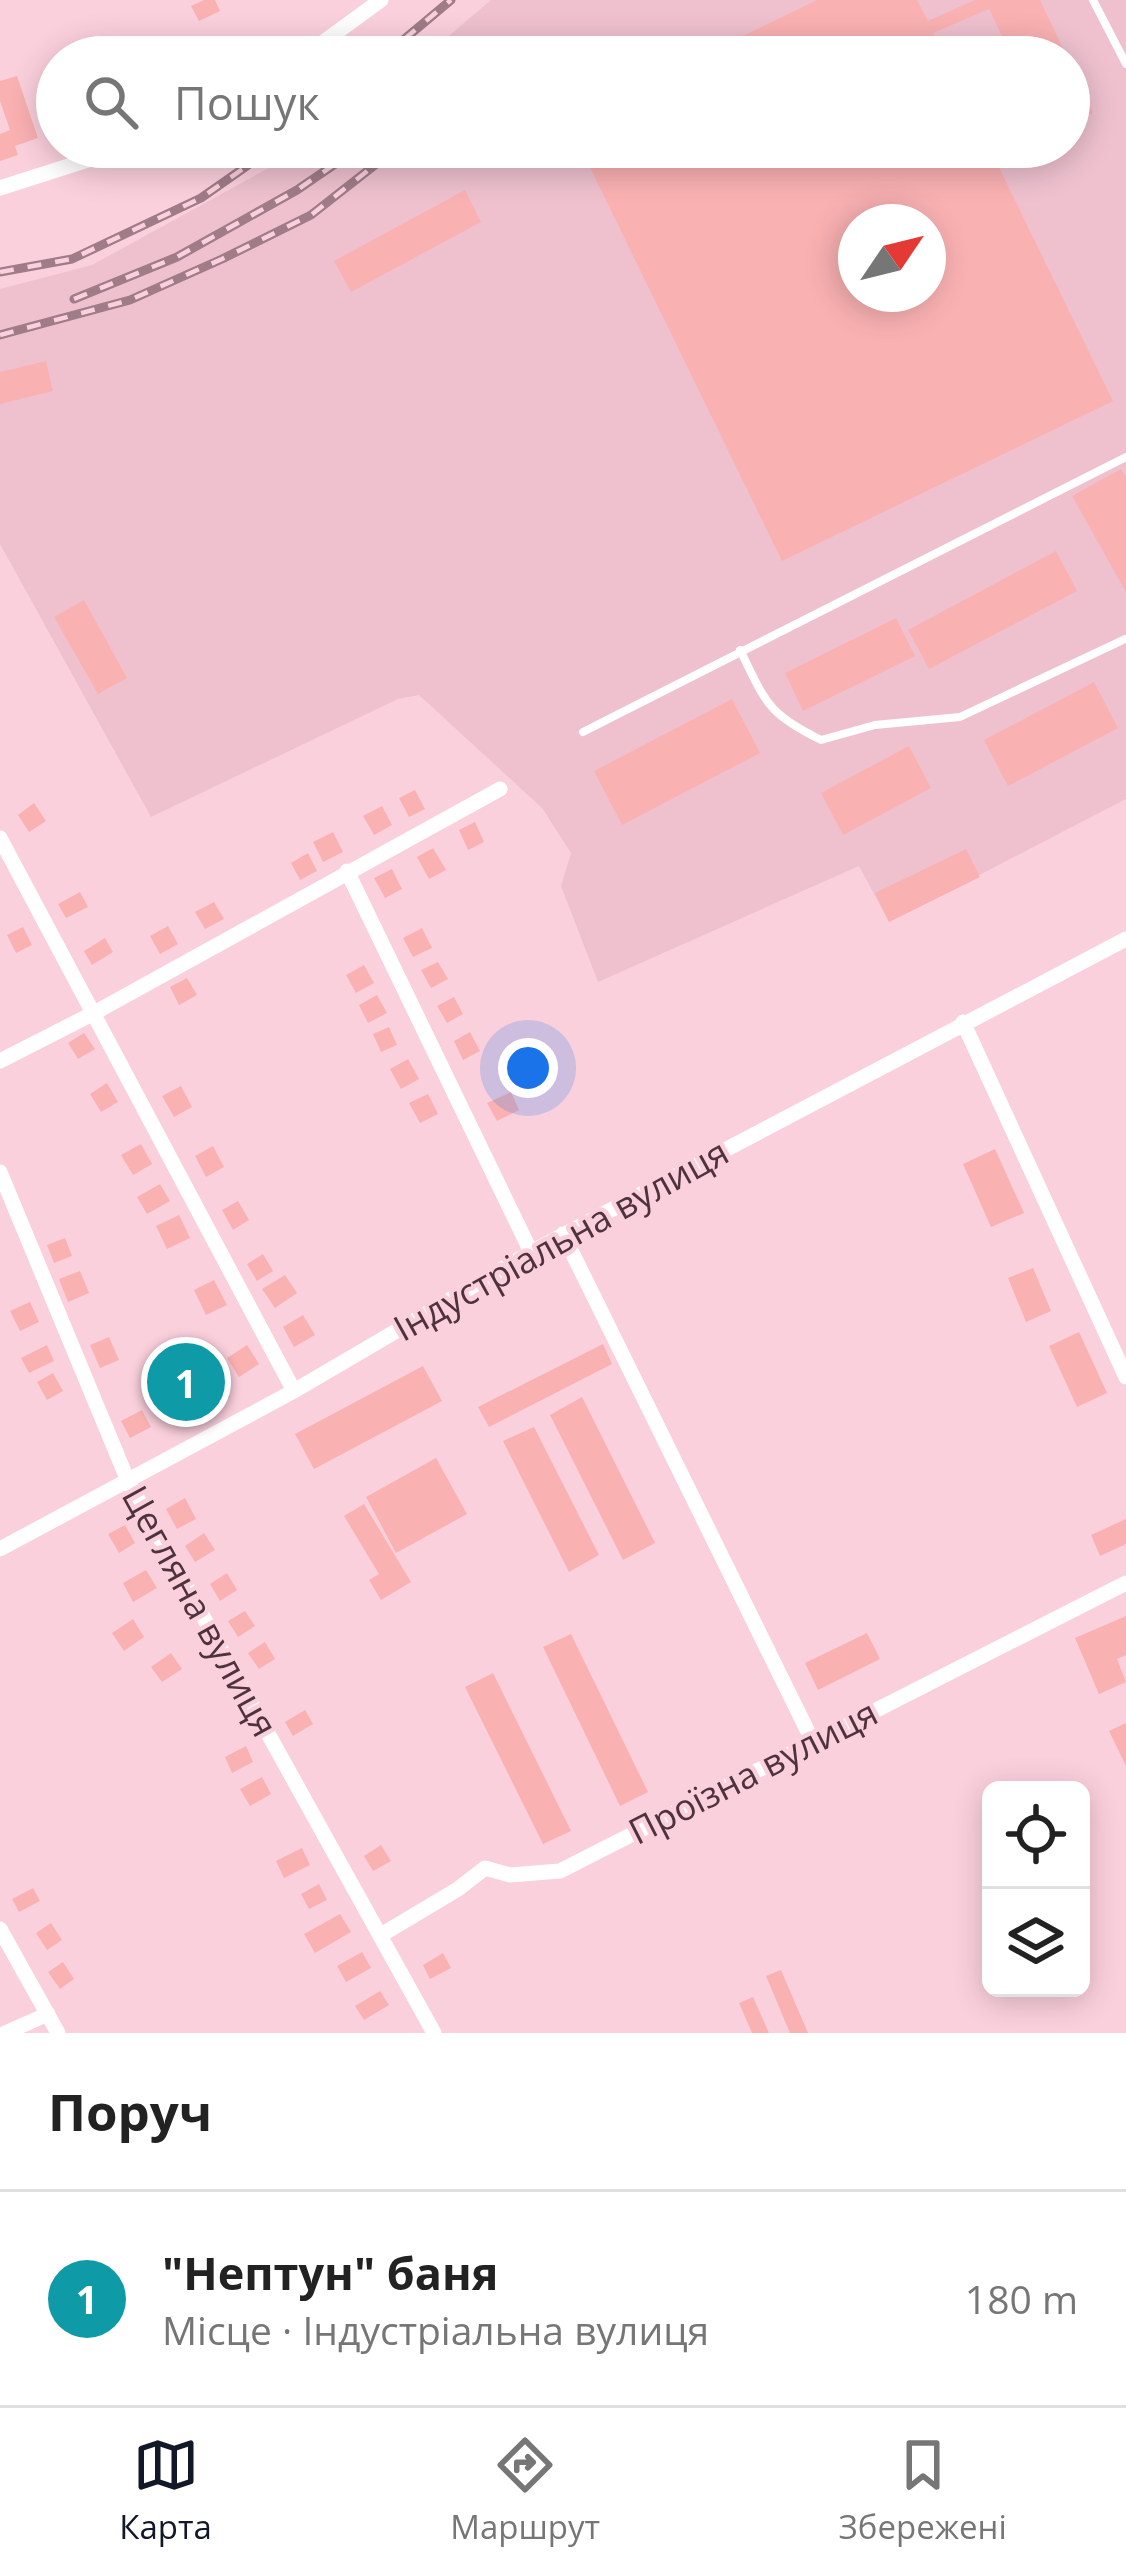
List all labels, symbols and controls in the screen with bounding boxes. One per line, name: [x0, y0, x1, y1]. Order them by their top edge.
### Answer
search box: [36, 36, 1090, 168]
icon: search: [78, 69, 144, 135]
text: Пошук: [174, 72, 320, 133]
north arrow: [838, 204, 946, 312]
your location: [498, 1038, 558, 1098]
street label: Індустріальна вулиця: [385, 1127, 737, 1352]
pin: 1: [147, 1337, 225, 1427]
street label: Цегляна вулиця: [111, 1477, 290, 1745]
street label: Проїзна вулиця: [620, 1688, 886, 1855]
map controls: [982, 1781, 1090, 1997]
button: locate: [982, 1781, 1090, 1889]
button: layers: [982, 1889, 1090, 1997]
text: Поруч: [48, 2076, 212, 2146]
text: "Нептун" баня: [162, 2242, 498, 2303]
text: 1: [76, 2272, 98, 2325]
text: 180 m: [965, 2272, 1078, 2325]
text: Місце · Індустріальна вулиця: [162, 2303, 709, 2356]
tab: Карта: [119, 2432, 212, 2549]
tab: Маршрут: [450, 2432, 600, 2549]
tab: Збережені: [839, 2432, 1007, 2549]

